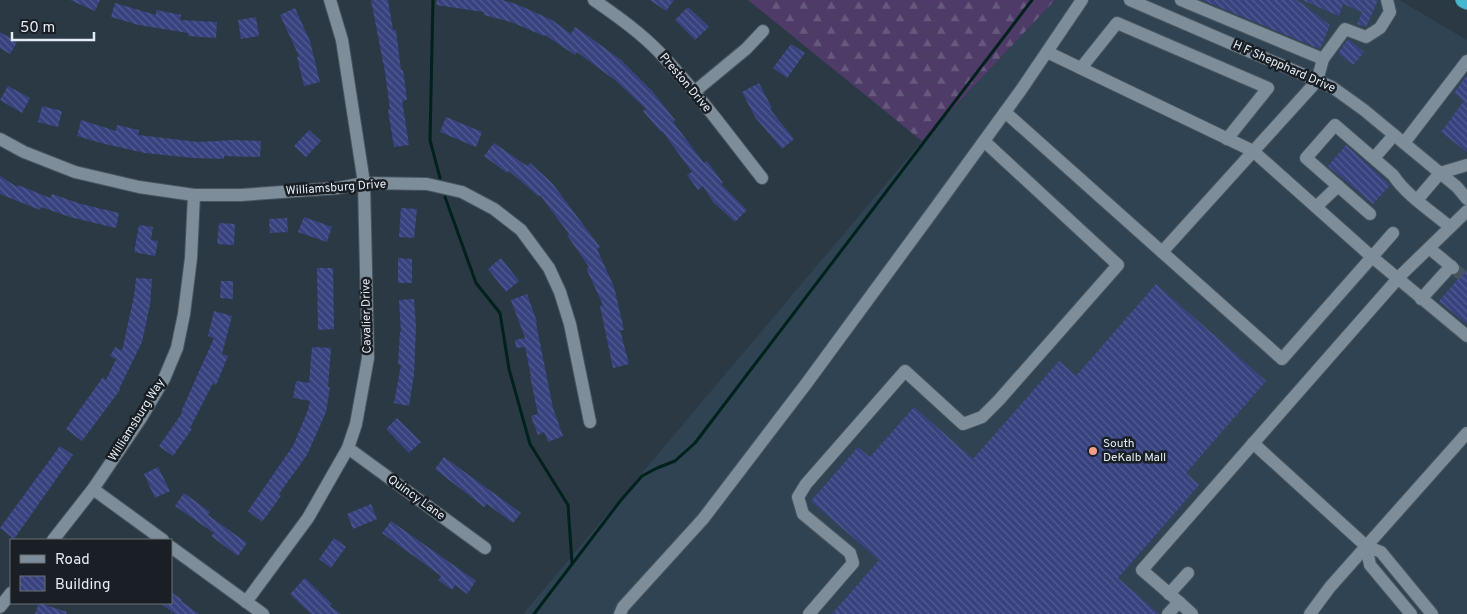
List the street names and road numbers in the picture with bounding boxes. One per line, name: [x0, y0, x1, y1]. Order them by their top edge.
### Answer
street label: H F Shepphard Drive: [1230, 37, 1338, 97]
street label: Preston Drive: [655, 50, 715, 116]
street label: Williamsburg Drive: [285, 177, 387, 199]
street label: Cavalier Drive: [358, 278, 376, 354]
street label: Williamsburg Way: [105, 376, 169, 464]
street label: Quincy Lane: [384, 472, 448, 524]

